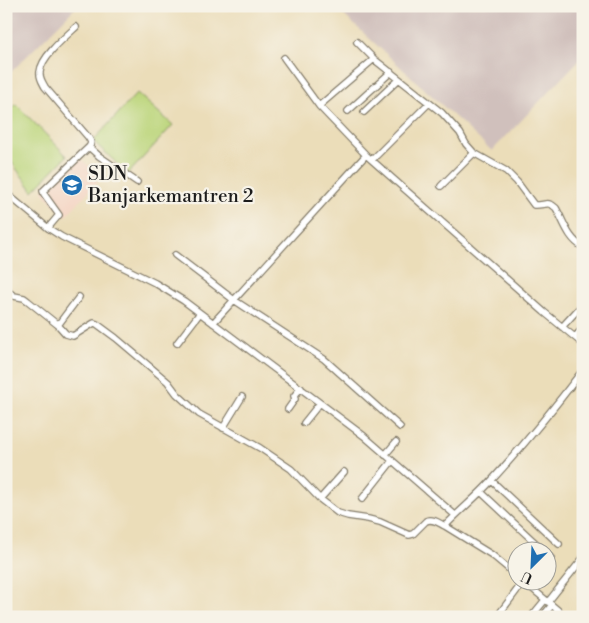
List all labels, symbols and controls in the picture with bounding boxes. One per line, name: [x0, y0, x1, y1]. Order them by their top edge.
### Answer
place label: SDN Banjarkemantren 2: [87, 162, 254, 208]
school or university icon: SDN Banjarkemantren 2: [60, 173, 84, 197]
north arrow: [506, 540, 556, 590]
text: U: [518, 566, 536, 587]

